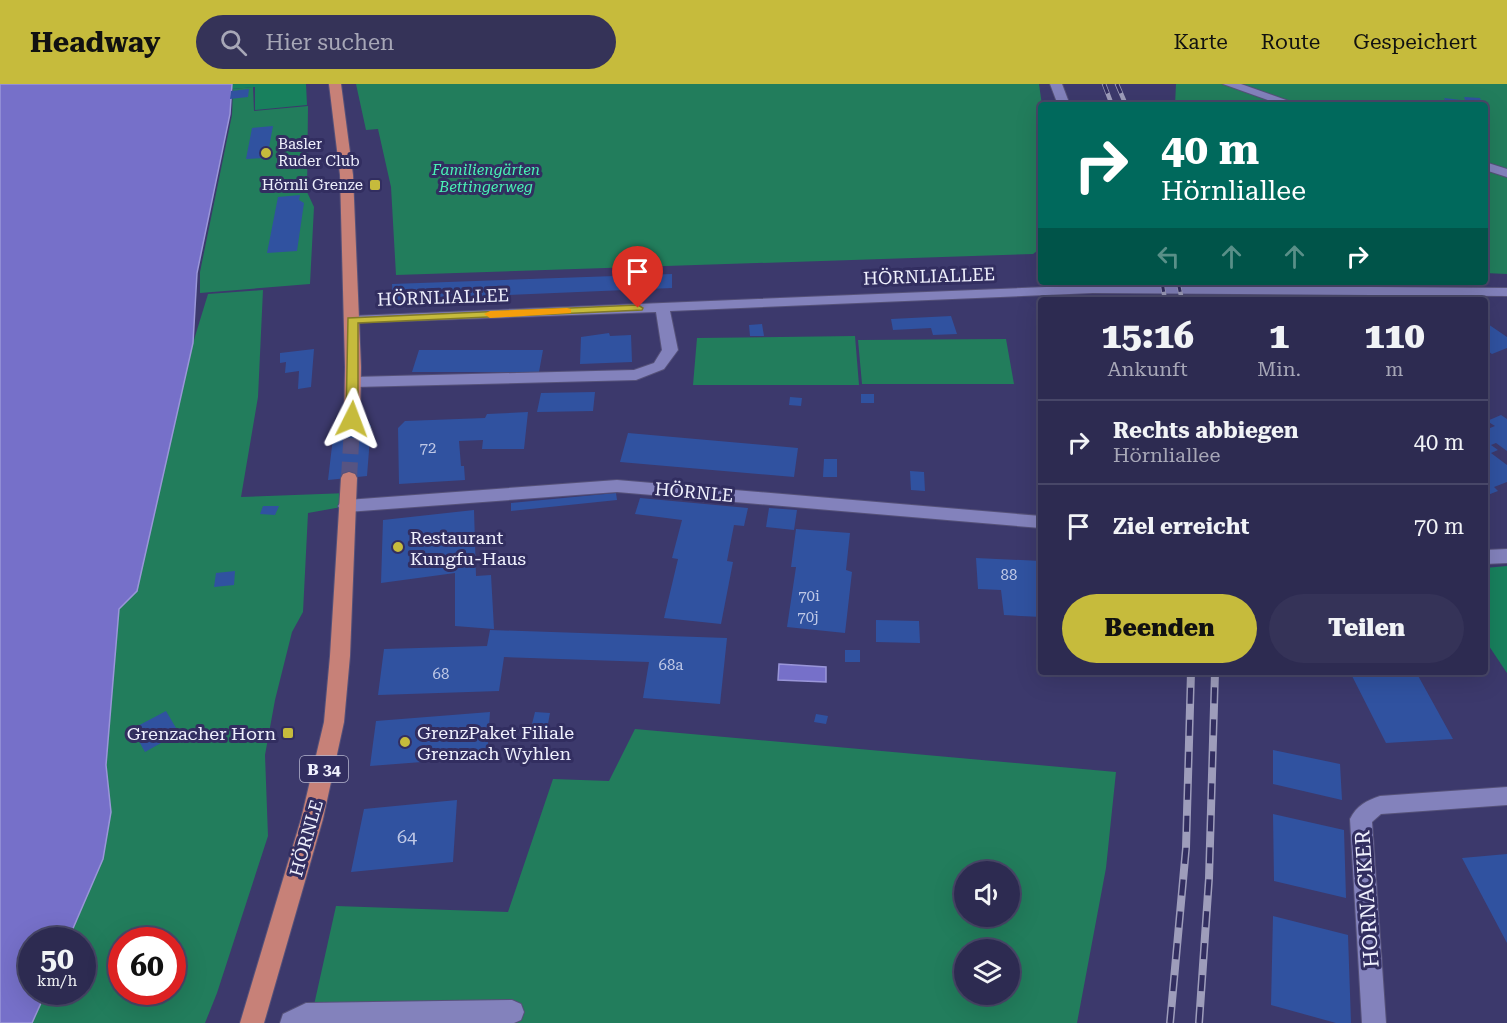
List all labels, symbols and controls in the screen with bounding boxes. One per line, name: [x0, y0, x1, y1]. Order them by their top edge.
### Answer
search box: [196, 15, 616, 69]
text: Headway: [30, 26, 160, 59]
icon: search: [217, 26, 250, 59]
text: Hier suchen: [265, 30, 394, 55]
text: Karte: [1173, 30, 1228, 54]
text: Route: [1261, 30, 1320, 54]
text: Gespeichert: [1353, 30, 1477, 54]
text: 40 m: [1161, 125, 1259, 174]
icon: right: [1062, 126, 1140, 204]
place label: Basler Ruder Club: [278, 135, 360, 170]
marker: Basler Ruder Club: [259, 146, 273, 160]
park label: Familiengärten Bettingerweg: [431, 161, 540, 196]
text: Hörnliallee: [1161, 175, 1306, 207]
place label: Hörnli Grenze: [262, 176, 363, 194]
marker: Hörnli Grenze: [368, 178, 382, 192]
icon: left: [1152, 240, 1185, 273]
icon: ahead: [1215, 240, 1248, 273]
icon: ahead: [1278, 240, 1311, 273]
icon: right: [1341, 240, 1374, 273]
pin: [612, 246, 663, 308]
icon: arrive: [621, 255, 654, 288]
street label: HÖRNLIALLEE: [863, 263, 995, 289]
street label: HÖRNLIALLEE: [377, 284, 509, 310]
text: 15:16: [1101, 315, 1194, 357]
text: 1: [1269, 315, 1289, 357]
text: 110: [1364, 315, 1425, 357]
text: Ankunft: [1108, 357, 1188, 381]
text: Min.: [1257, 357, 1301, 381]
text: m: [1385, 357, 1404, 381]
position arrow: [320, 387, 384, 451]
text: Rechts abbiegen: [1113, 418, 1299, 443]
icon: right: [1062, 426, 1095, 459]
text: 40 m: [1414, 430, 1464, 455]
house number: 72: [420, 439, 436, 457]
text: Hörnliallee: [1113, 443, 1220, 467]
street label: HÖRNLE: [654, 478, 734, 506]
icon: arrive: [1062, 510, 1095, 543]
text: Ziel erreicht: [1113, 514, 1249, 539]
text: 70 m: [1414, 514, 1464, 539]
place label: Restaurant Kungfu-Haus: [410, 527, 526, 569]
marker: Restaurant Kungfu-Haus: [391, 540, 405, 554]
house number: 88: [1001, 566, 1017, 584]
house number: 70i: [798, 587, 820, 605]
button: Beenden: [1062, 594, 1257, 663]
button: Teilen: [1269, 594, 1464, 663]
house number: 70j: [797, 608, 819, 626]
house number: 68a: [659, 656, 683, 674]
house number: 68: [433, 665, 449, 683]
place label: GrenzPaket Filiale Grenzach Wyhlen: [417, 722, 574, 764]
place label: Grenzacher Horn: [127, 723, 276, 744]
marker: Grenzacher Horn: [281, 726, 295, 740]
marker: GrenzPaket Filiale Grenzach Wyhlen: [398, 735, 412, 749]
road number: B 34: [300, 756, 348, 782]
street label: HÖRNLE: [285, 797, 327, 879]
house number: 64: [397, 826, 417, 847]
street label: HORNACKER: [1350, 829, 1384, 969]
map controls: [954, 861, 1020, 1005]
button: sound: [954, 861, 1020, 927]
speed limit sign: 60: [108, 927, 186, 1005]
button: layers: [954, 939, 1020, 1005]
text: 50: [40, 941, 74, 976]
text: km/h: [37, 972, 77, 990]

